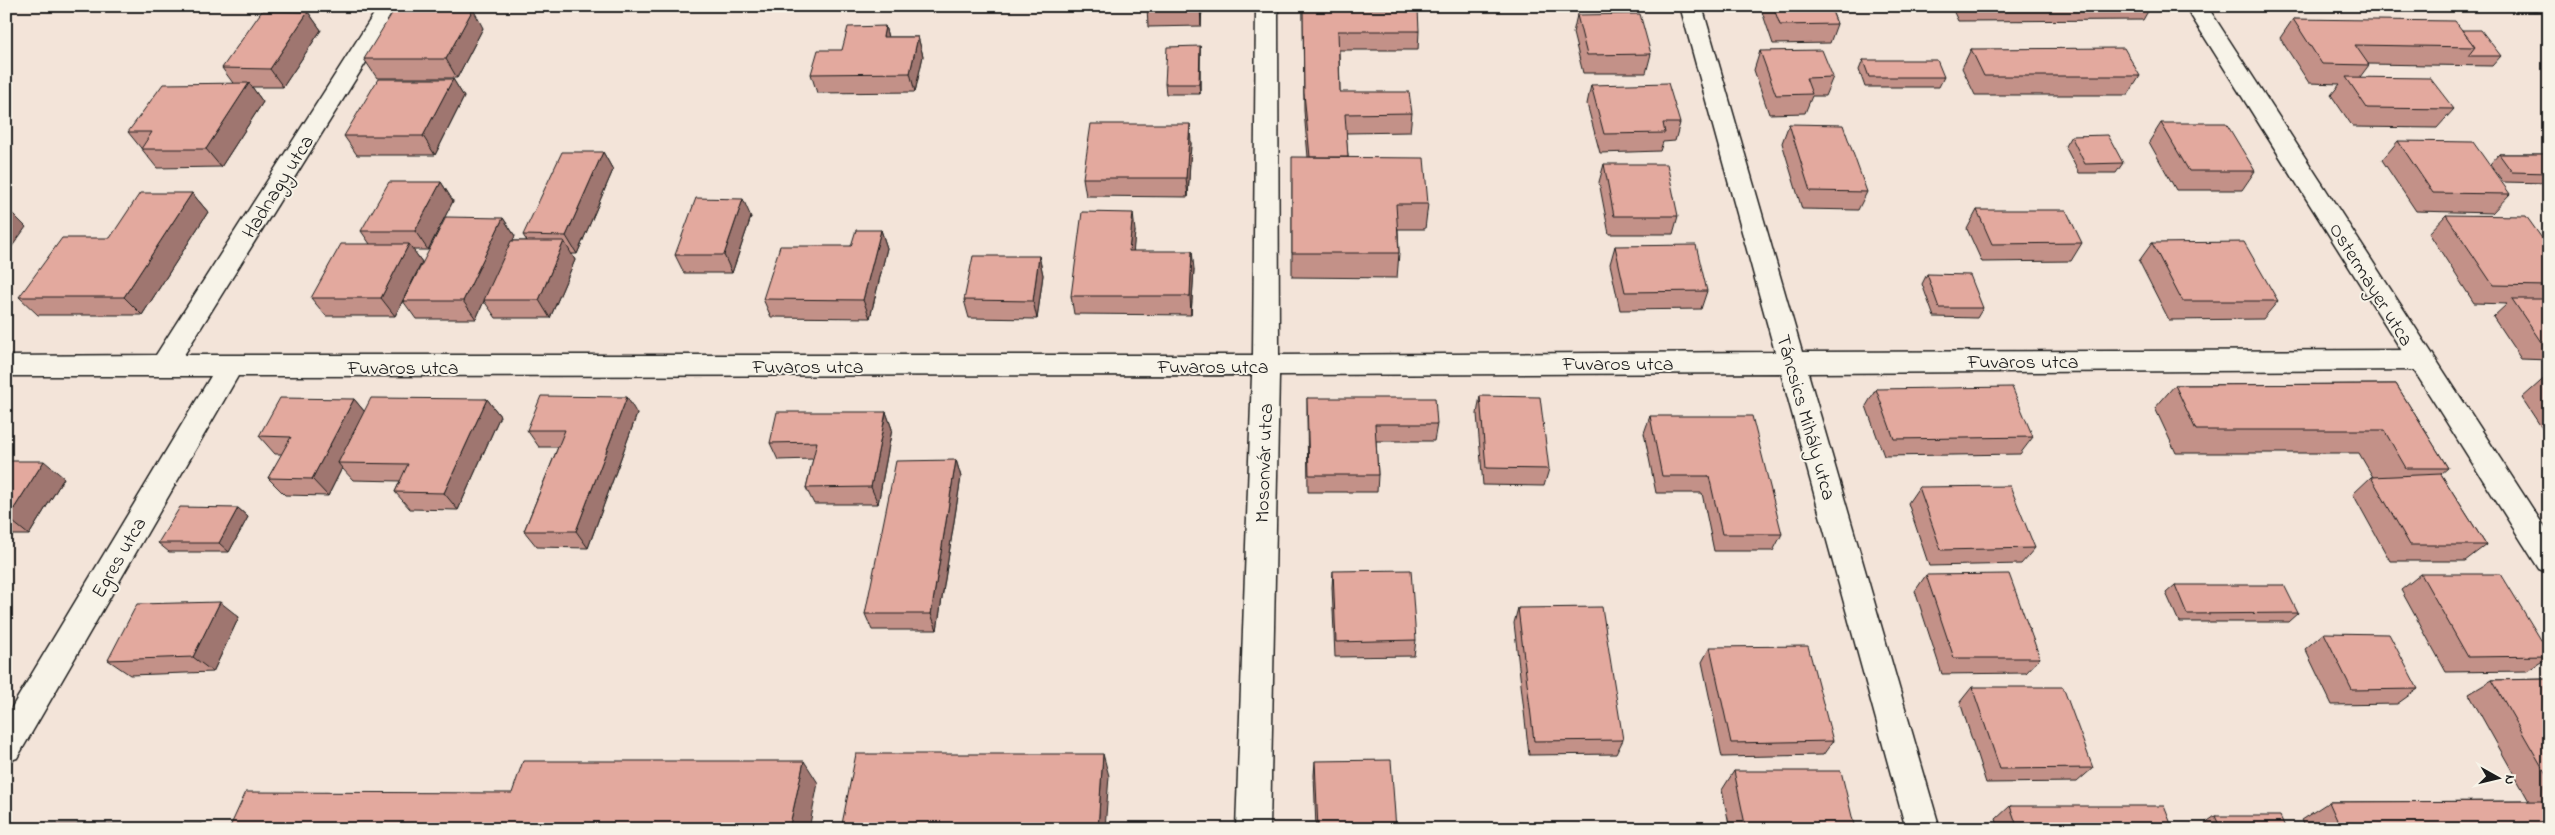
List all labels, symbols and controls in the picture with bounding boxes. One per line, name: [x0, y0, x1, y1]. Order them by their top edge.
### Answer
street label: Hadnagy utca: [236, 130, 323, 245]
street label: Ostermayer utca: [2320, 218, 2419, 353]
street label: Táncsics Mihály utca: [1767, 332, 1842, 504]
street label: Fuvaros utca: [1966, 349, 2079, 378]
street label: Fuvaros utca: [1561, 351, 1674, 380]
street label: Fuvaros utca: [751, 354, 864, 383]
street label: Fuvaros utca: [1156, 354, 1269, 383]
street label: Fuvaros utca: [346, 355, 459, 384]
street label: Mosonvár utca: [1249, 403, 1282, 523]
street label: Egres utca: [85, 512, 156, 605]
north arrow: [2472, 752, 2522, 802]
text: N: [2498, 773, 2520, 786]

